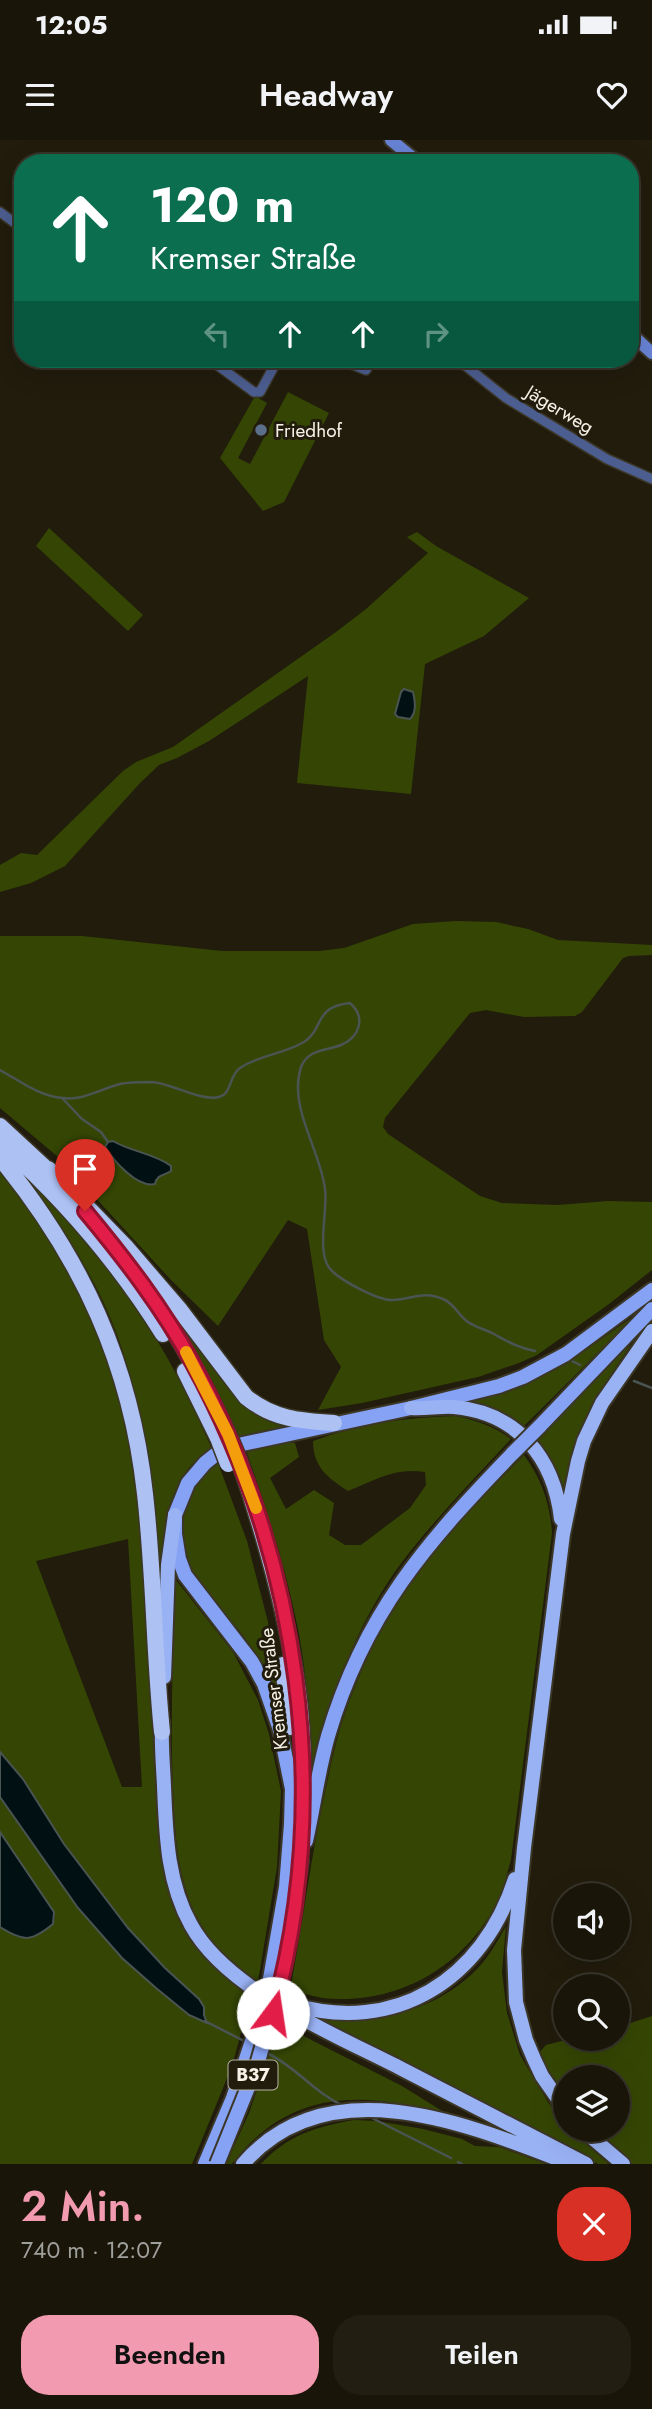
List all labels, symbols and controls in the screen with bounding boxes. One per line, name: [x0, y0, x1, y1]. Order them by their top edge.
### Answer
text: 12:05: [35, 6, 108, 44]
text: Headway: [259, 72, 393, 118]
icon: menu: [21, 76, 59, 114]
icon: heart: [593, 76, 631, 114]
text: 120 m: [150, 170, 294, 240]
icon: ahead: [35, 182, 126, 273]
text: Kremser Straße: [150, 235, 356, 281]
icon: left: [198, 315, 236, 353]
icon: ahead: [271, 315, 309, 353]
icon: ahead: [344, 315, 382, 353]
icon: right: [417, 315, 455, 353]
street label: Jägerweg: [518, 377, 599, 440]
place label: Friedhof: [275, 417, 343, 444]
marker: Friedhof: [253, 422, 269, 438]
pin: [55, 1139, 115, 1211]
icon: arrive: [66, 1150, 104, 1188]
street label: Kremser Straße: [253, 1626, 294, 1751]
map controls: [553, 1883, 630, 2142]
button: sound: [553, 1883, 630, 1960]
button: search: [553, 1974, 630, 2051]
position arrow: [236, 1976, 310, 2050]
road number: B37: [229, 2061, 278, 2090]
button: layers: [553, 2065, 630, 2142]
text: 2 Min.: [21, 2176, 144, 2237]
button: close: [557, 2187, 631, 2261]
text: 740 m · 12:07: [21, 2233, 162, 2267]
button: Beenden: [21, 2315, 319, 2395]
button: Teilen: [333, 2315, 631, 2395]

